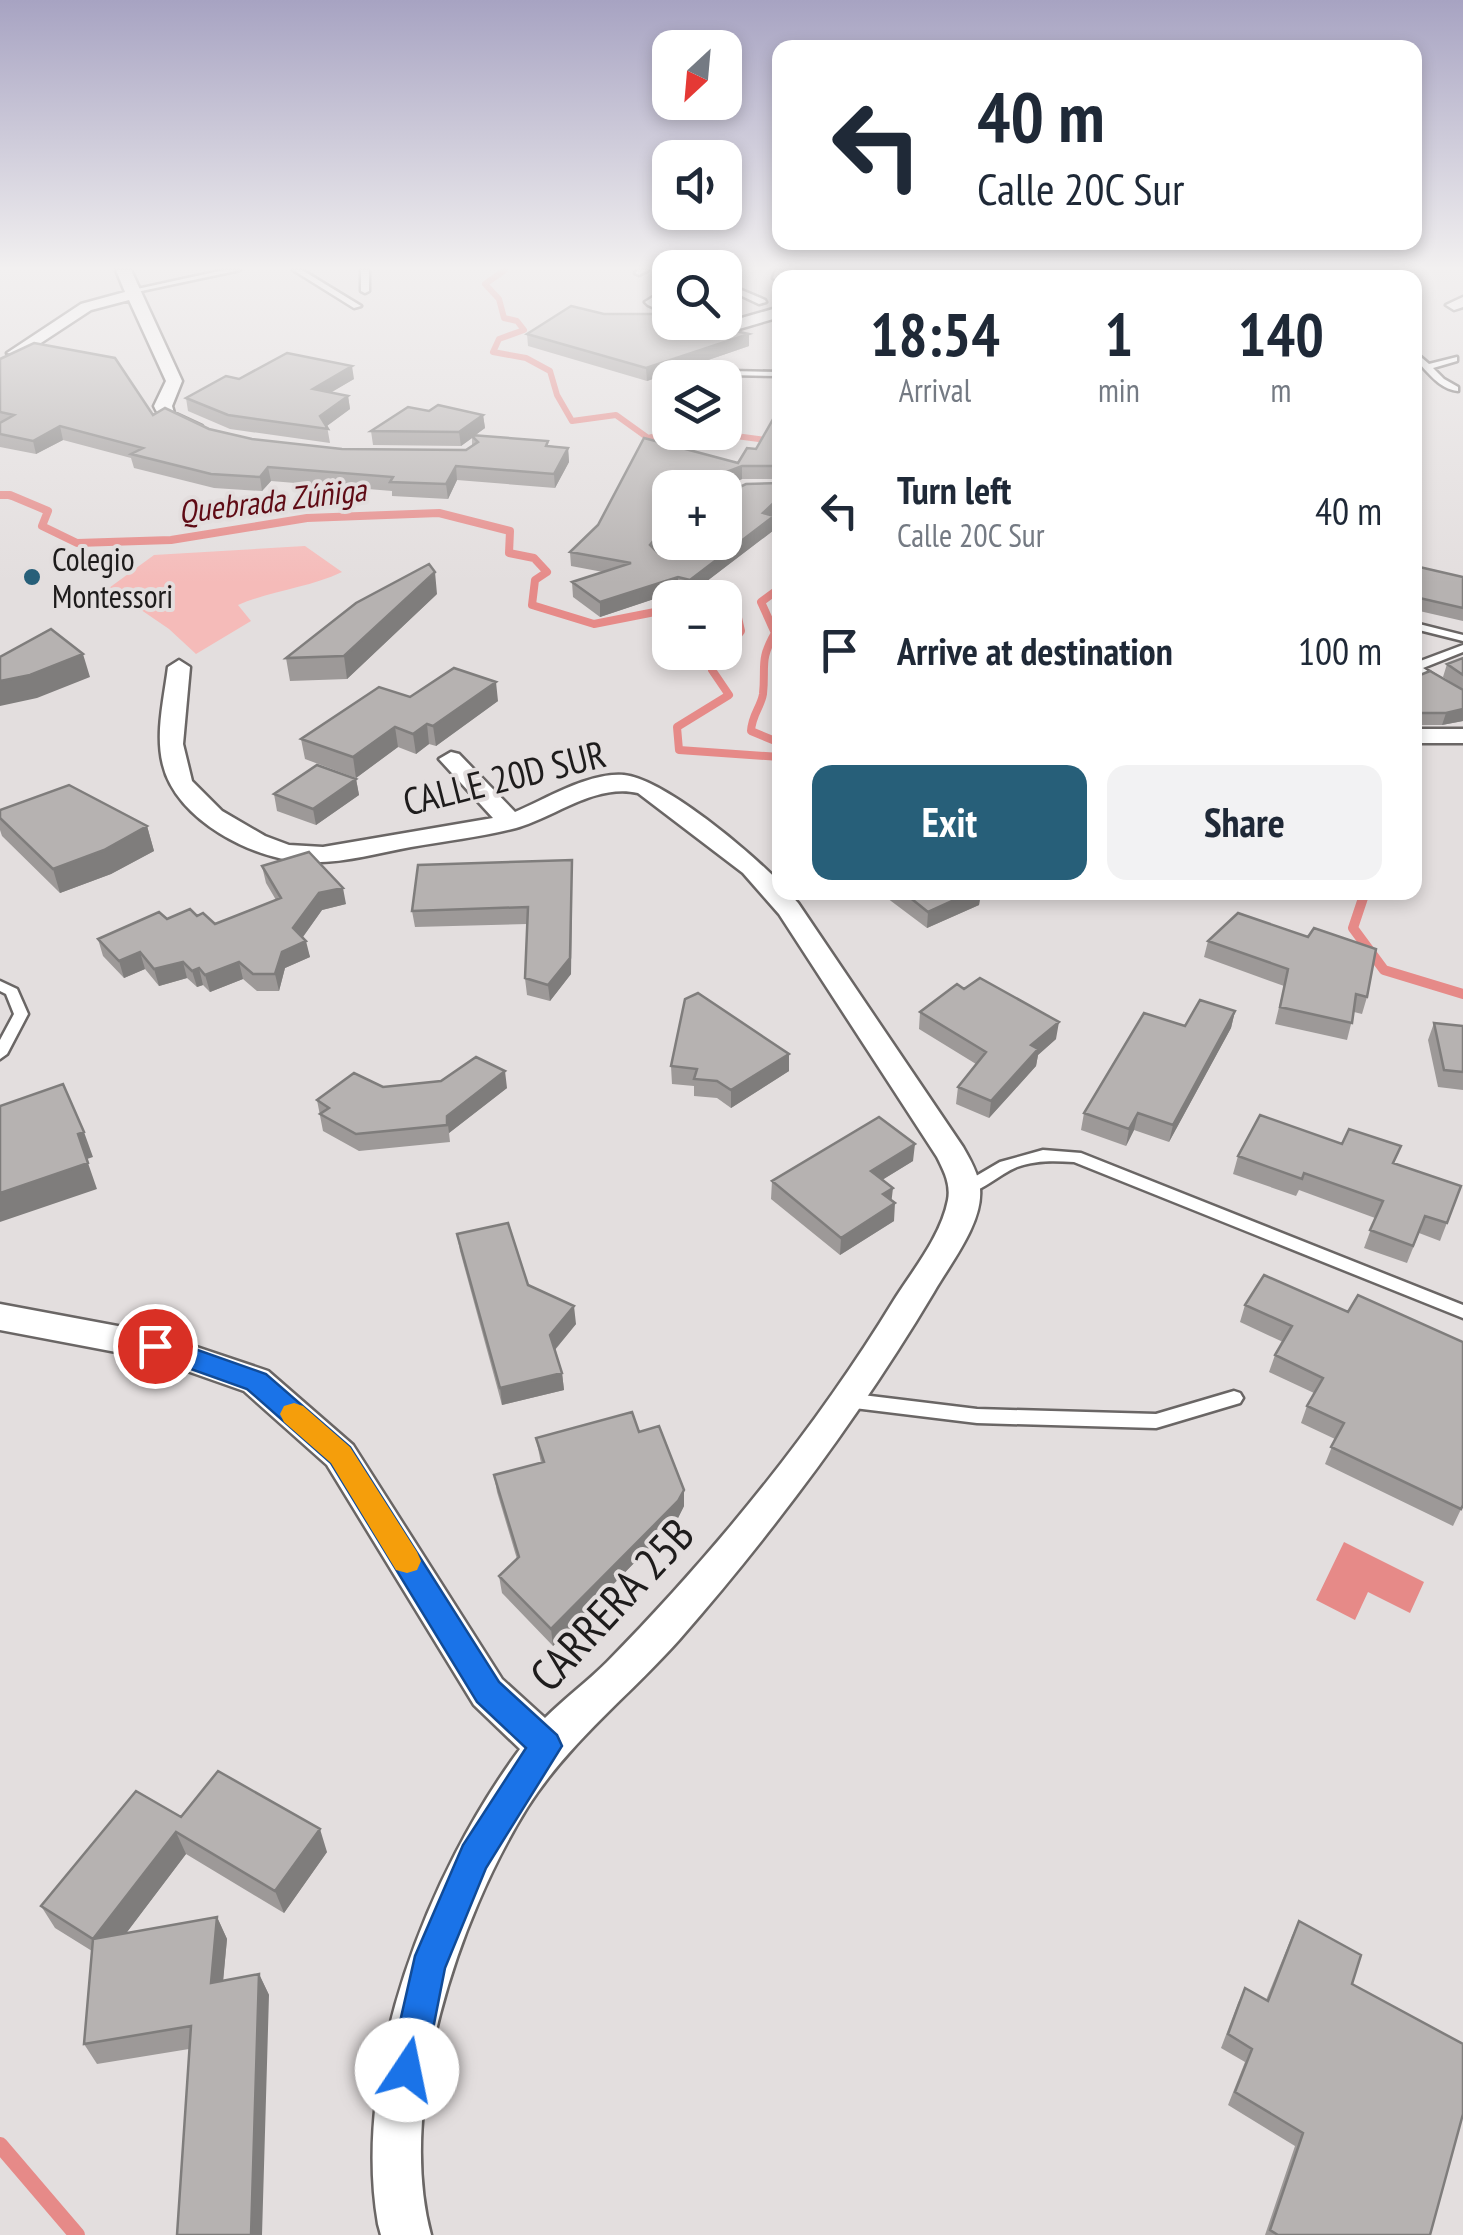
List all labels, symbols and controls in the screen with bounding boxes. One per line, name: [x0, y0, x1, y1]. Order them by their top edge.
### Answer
north arrow: [652, 30, 742, 120]
map controls: [652, 30, 742, 670]
text: 40 m: [977, 71, 1105, 161]
icon: left: [812, 80, 942, 210]
button: sound: [652, 140, 742, 230]
text: Calle 20C Sur: [977, 159, 1184, 217]
button: search: [652, 250, 742, 340]
text: 18:54: [870, 295, 1000, 373]
text: 1: [1105, 295, 1133, 373]
text: 140: [1238, 295, 1324, 373]
button: layers: [652, 360, 742, 450]
text: Arrival: [899, 369, 971, 411]
text: min: [1098, 369, 1140, 411]
text: m: [1270, 369, 1291, 411]
text: Turn left: [897, 465, 1011, 514]
water label: Quebrada Zúñiga: [176, 467, 370, 532]
button: +: [652, 470, 742, 560]
icon: left: [812, 483, 867, 538]
text: 40 m: [1315, 486, 1382, 535]
text: Calle 20C Sur: [897, 514, 1045, 556]
place label: Colegio Montessori: [52, 538, 173, 617]
marker: Colegio Montessori: [21, 566, 43, 588]
button: −: [652, 580, 742, 670]
icon: arrive: [812, 623, 867, 678]
text: Arrive at destination: [897, 626, 1173, 675]
text: 100 m: [1298, 626, 1382, 675]
street label: CALLE 20D SUR: [398, 728, 610, 826]
button: Exit: [812, 765, 1087, 880]
button: Share: [1107, 765, 1382, 880]
pin: [113, 1304, 198, 1389]
icon: arrive: [128, 1319, 183, 1374]
street label: CARRERA 25B: [517, 1506, 705, 1702]
position arrow: [355, 2018, 459, 2122]

